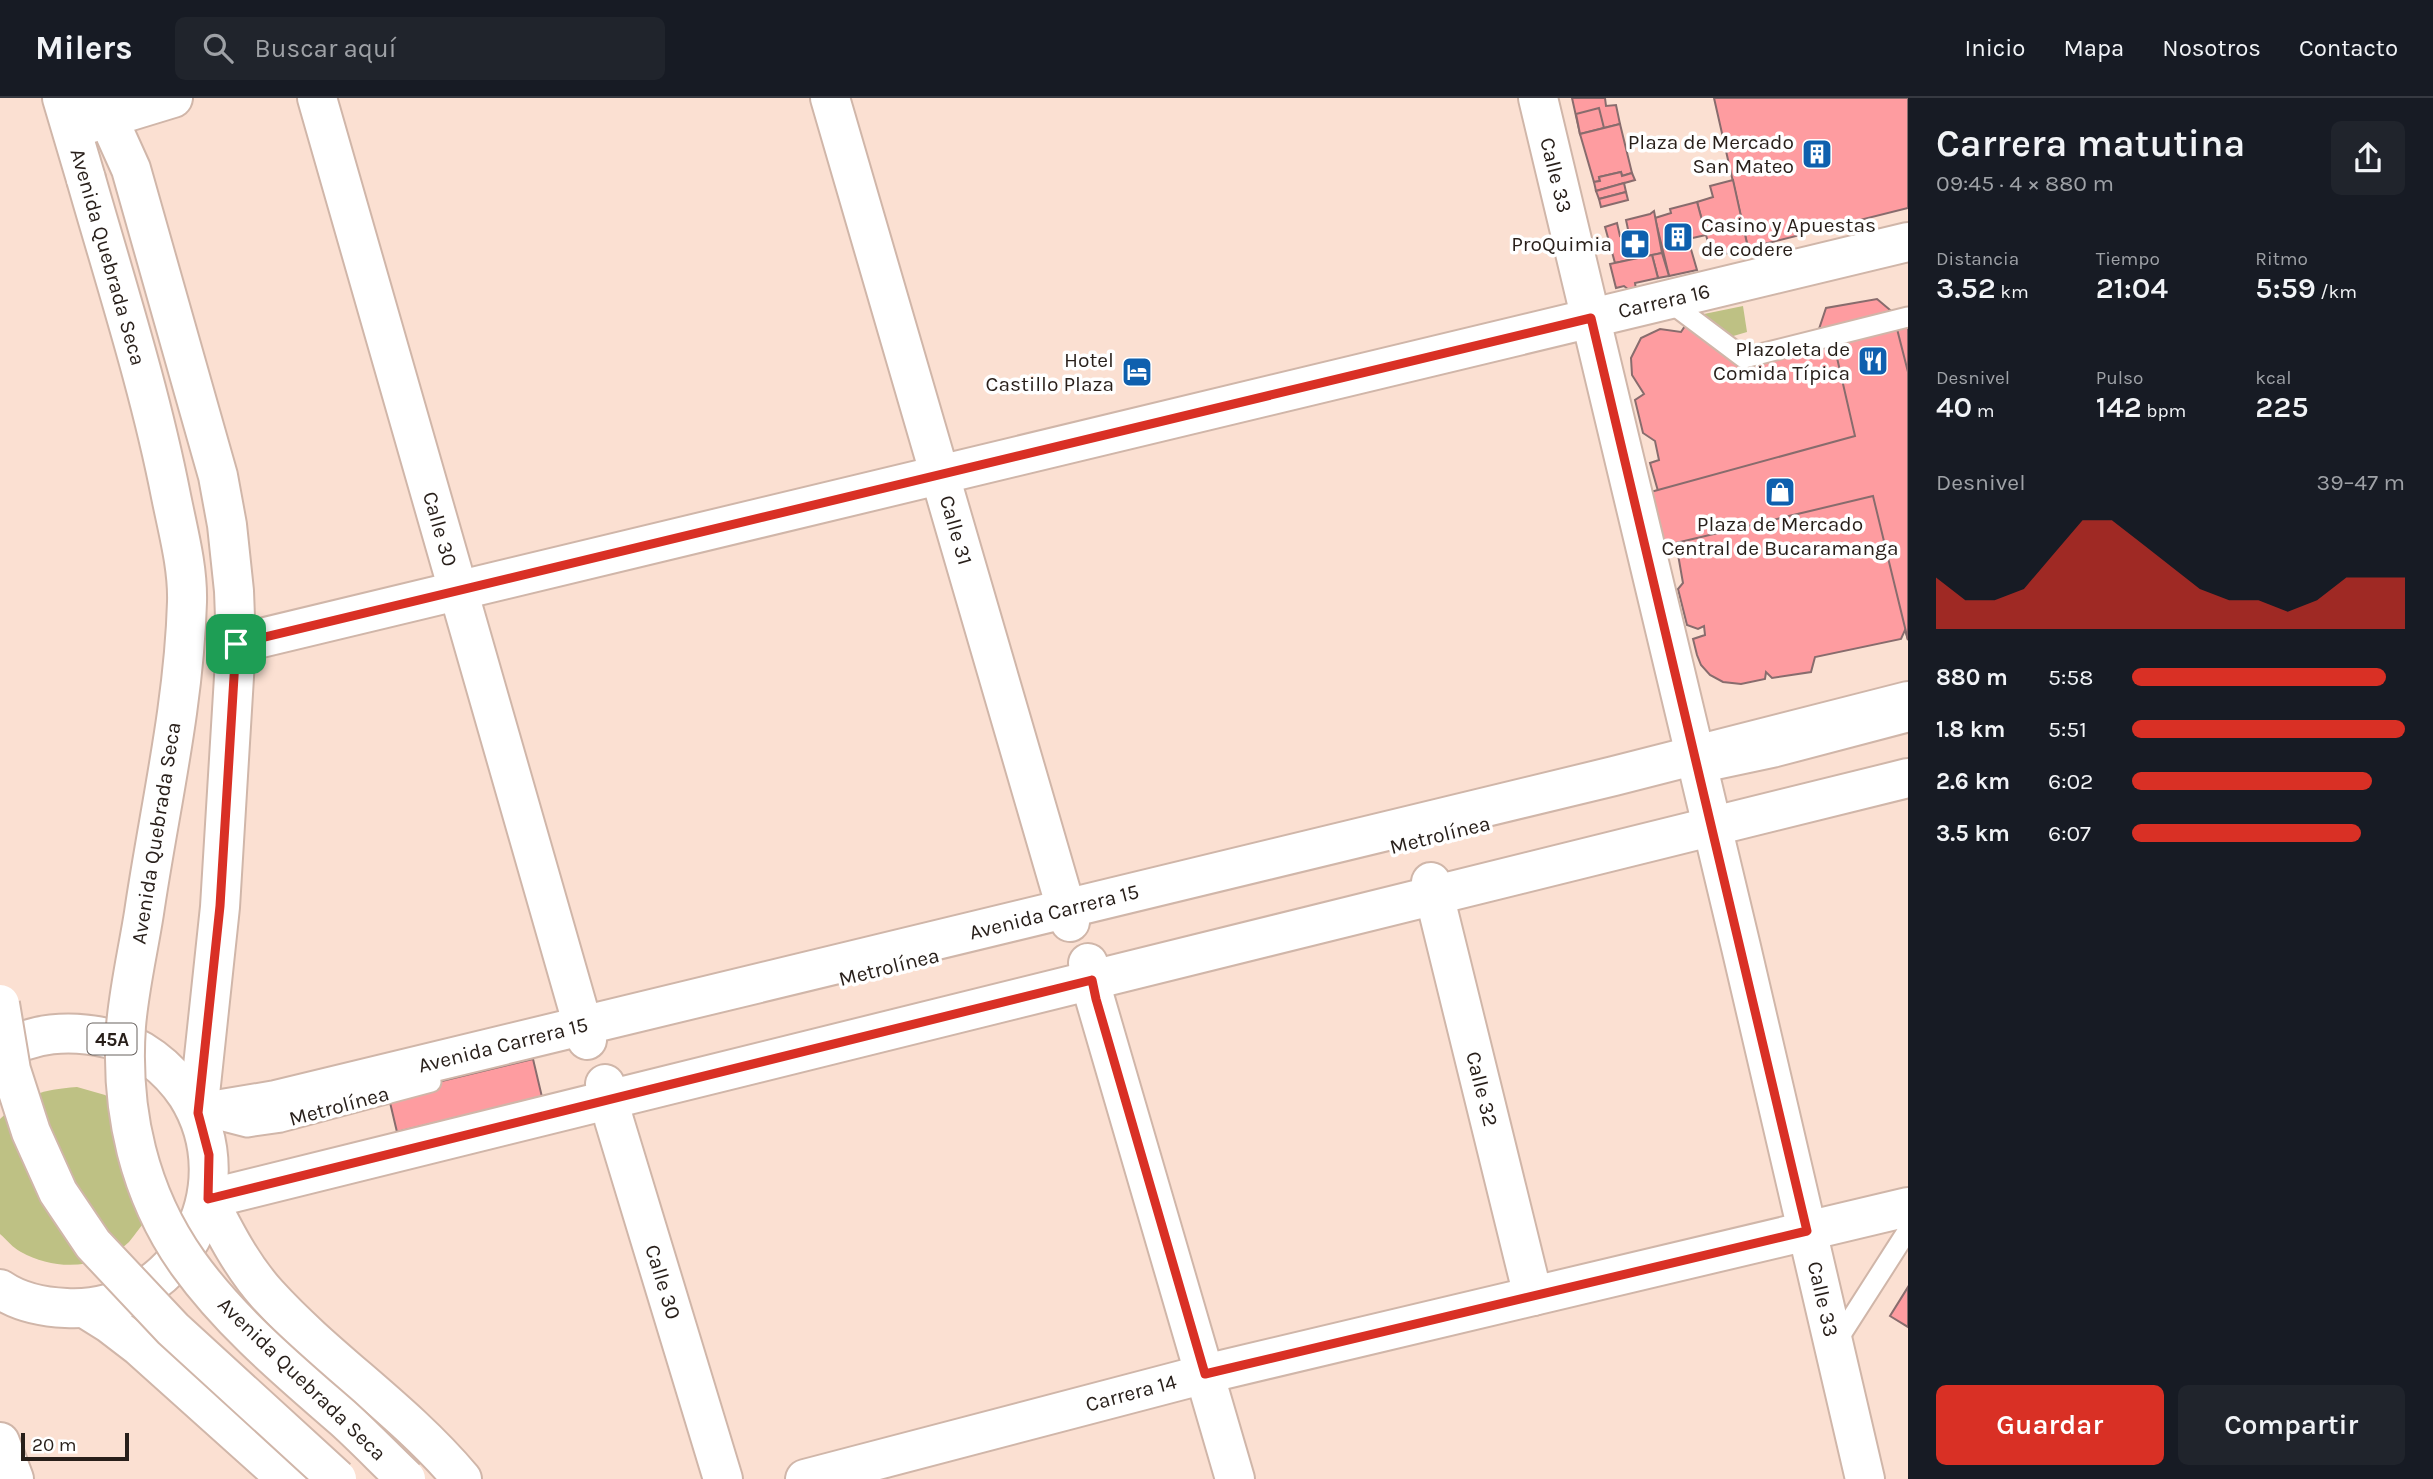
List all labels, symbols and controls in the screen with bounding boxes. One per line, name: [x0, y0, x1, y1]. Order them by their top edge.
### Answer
search box: [175, 17, 665, 80]
text: Milers: [35, 29, 133, 67]
icon: search: [199, 29, 237, 67]
text: Buscar aquí: [255, 33, 396, 64]
text: Inicio: [1964, 34, 2025, 62]
text: Mapa: [2063, 34, 2124, 62]
text: Nosotros: [2162, 34, 2261, 62]
text: Contacto: [2299, 34, 2398, 62]
text: Carrera matutina: [1936, 121, 2245, 166]
button: share: [2331, 121, 2405, 195]
place label: Plaza de Mercado San Mateo: [1628, 130, 1794, 178]
street label: Calle 33: [1535, 135, 1577, 215]
building icon: Plaza de Mercado San Mateo: [1800, 137, 1834, 171]
street label: Avenida Quebrada Seca: [66, 146, 150, 368]
text: 09:45 · 4 × 880 m: [1936, 170, 2114, 197]
place label: Casino y Apuestas de codere: [1701, 213, 1876, 261]
building icon: Casino y Apuestas de codere: [1661, 220, 1695, 254]
pharmacy icon: ProQuimia: [1618, 227, 1652, 261]
place label: ProQuimia: [1511, 232, 1612, 256]
text: Distancia: [1936, 248, 2019, 270]
text: Tiempo: [2096, 248, 2160, 270]
text: Ritmo: [2255, 248, 2308, 270]
text: 3.52: [1936, 270, 1996, 306]
text: 21:04: [2096, 270, 2168, 306]
text: 5:59: [2255, 270, 2316, 306]
street label: Carrera 16: [1616, 279, 1712, 323]
text: km: [1996, 281, 2029, 303]
text: /km: [2316, 281, 2357, 303]
place label: Plazoleta de Comida Típica: [1713, 337, 1850, 385]
restaurant icon: Plazoleta de Comida Típica: [1856, 344, 1890, 378]
place label: Hotel Castillo Plaza: [986, 348, 1114, 396]
hotel icon: Hotel Castillo Plaza: [1120, 355, 1154, 389]
text: Desnivel: [1936, 367, 2010, 389]
text: Pulso: [2096, 367, 2143, 389]
text: kcal: [2255, 367, 2292, 389]
text: 40: [1936, 389, 1972, 425]
text: 142: [2096, 389, 2142, 425]
text: 225: [2255, 389, 2309, 425]
text: m: [1972, 400, 1995, 422]
text: bpm: [2142, 400, 2186, 422]
text: Desnivel: [1936, 469, 2026, 496]
text: 39–47 m: [2317, 469, 2405, 496]
shop icon: Plaza de Mercado Central de Bucaramanga: [1763, 475, 1797, 509]
street label: Calle 30: [418, 489, 462, 569]
street label: Calle 31: [935, 492, 977, 568]
place label: Plaza de Mercado Central de Bucaramanga: [1661, 512, 1899, 560]
pin: [206, 614, 266, 674]
icon: arrive: [217, 625, 255, 663]
text: 880 m: [1936, 664, 2008, 691]
text: 5:58: [2048, 664, 2093, 691]
text: 1.8 km: [1936, 716, 2005, 743]
text: 5:51: [2048, 716, 2087, 743]
street label: Avenida Quebrada Seca: [127, 720, 185, 946]
text: 2.6 km: [1936, 768, 2010, 795]
text: 6:02: [2048, 768, 2093, 795]
street label: Metrolínea: [1387, 811, 1493, 859]
text: 3.5 km: [1936, 820, 2010, 847]
text: 6:07: [2048, 820, 2091, 847]
street label: Avenida Carrera 15: [967, 879, 1141, 945]
street label: Metrolínea: [836, 943, 942, 991]
street label: Avenida Carrera 15: [416, 1012, 590, 1078]
road number: 45A: [88, 1023, 136, 1054]
street label: Calle 32: [1461, 1049, 1503, 1129]
street label: Metrolínea: [286, 1081, 392, 1131]
street label: Calle 30: [640, 1242, 686, 1322]
street label: Calle 33: [1803, 1259, 1843, 1339]
street label: Avenida Quebrada Seca: [213, 1292, 391, 1466]
street label: Carrera 14: [1083, 1369, 1179, 1417]
button: Guardar: [1936, 1385, 2164, 1465]
button: Compartir: [2178, 1385, 2405, 1465]
scale bar: [21, 1430, 130, 1462]
text: 20 m: [32, 1434, 77, 1456]

